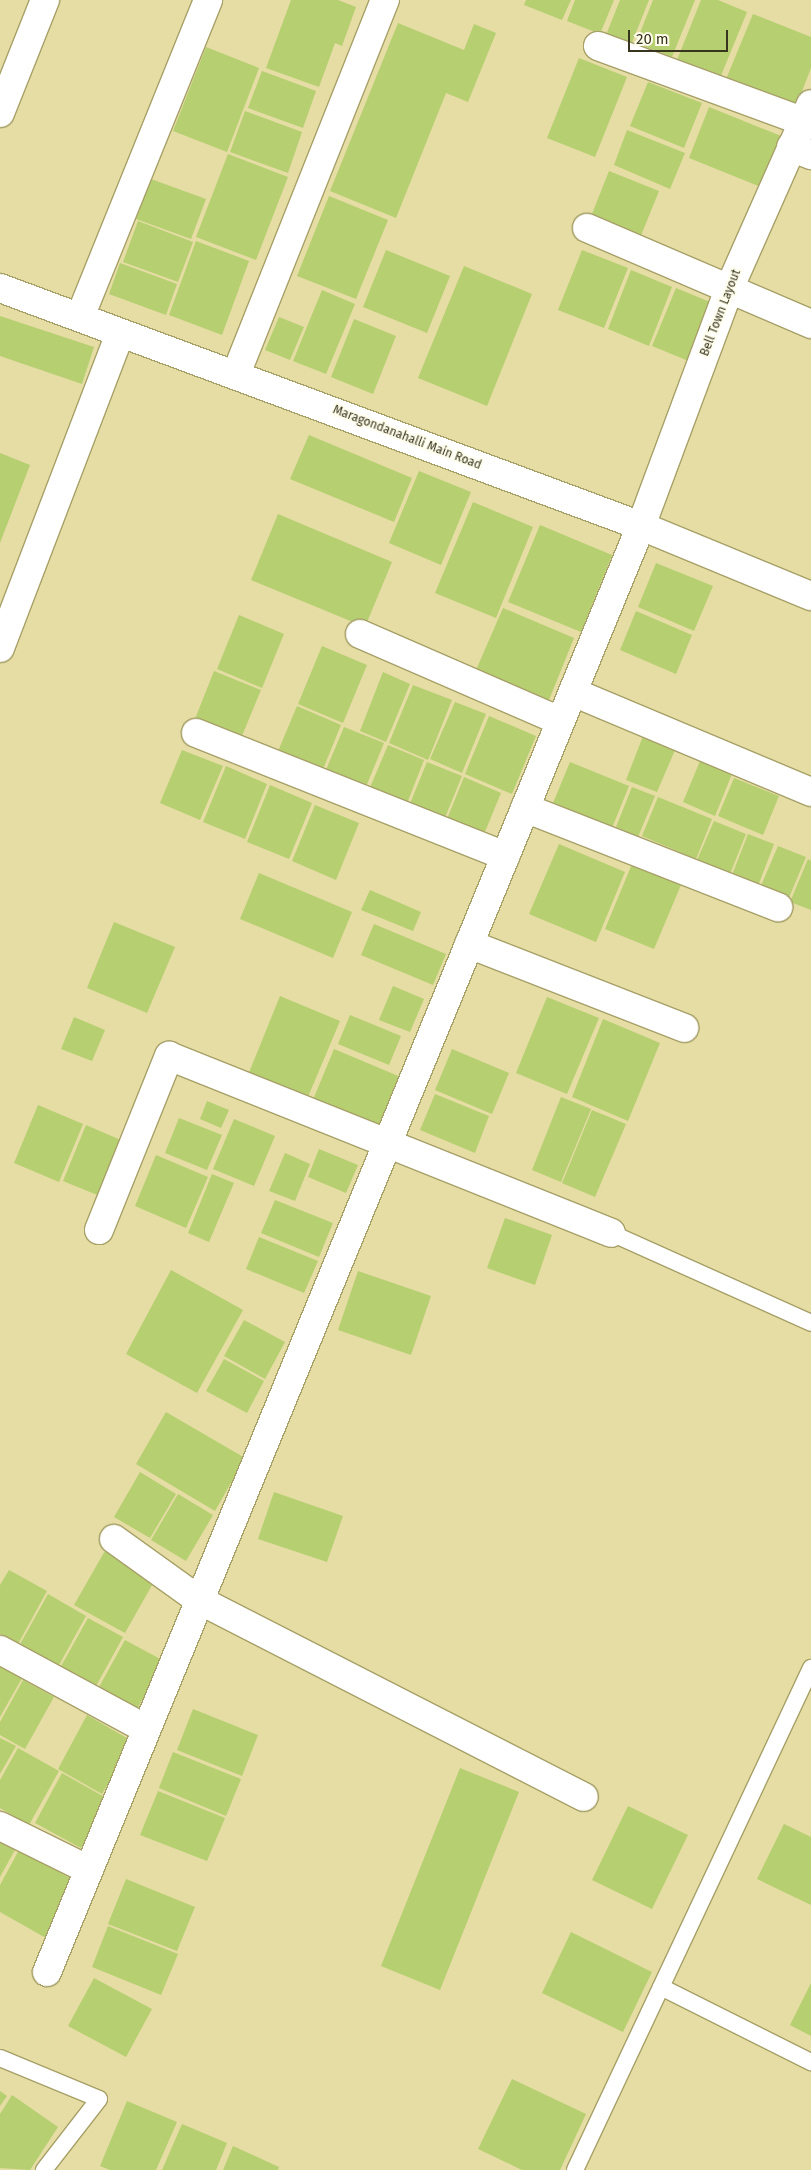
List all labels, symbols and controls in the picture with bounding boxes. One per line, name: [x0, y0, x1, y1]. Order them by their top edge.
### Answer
scale bar: [631, 20, 731, 52]
text: 20 m: [636, 30, 669, 48]
street label: Bell Town Layout: [698, 268, 744, 358]
street label: Maragondanahalli Main Road: [331, 403, 483, 473]

